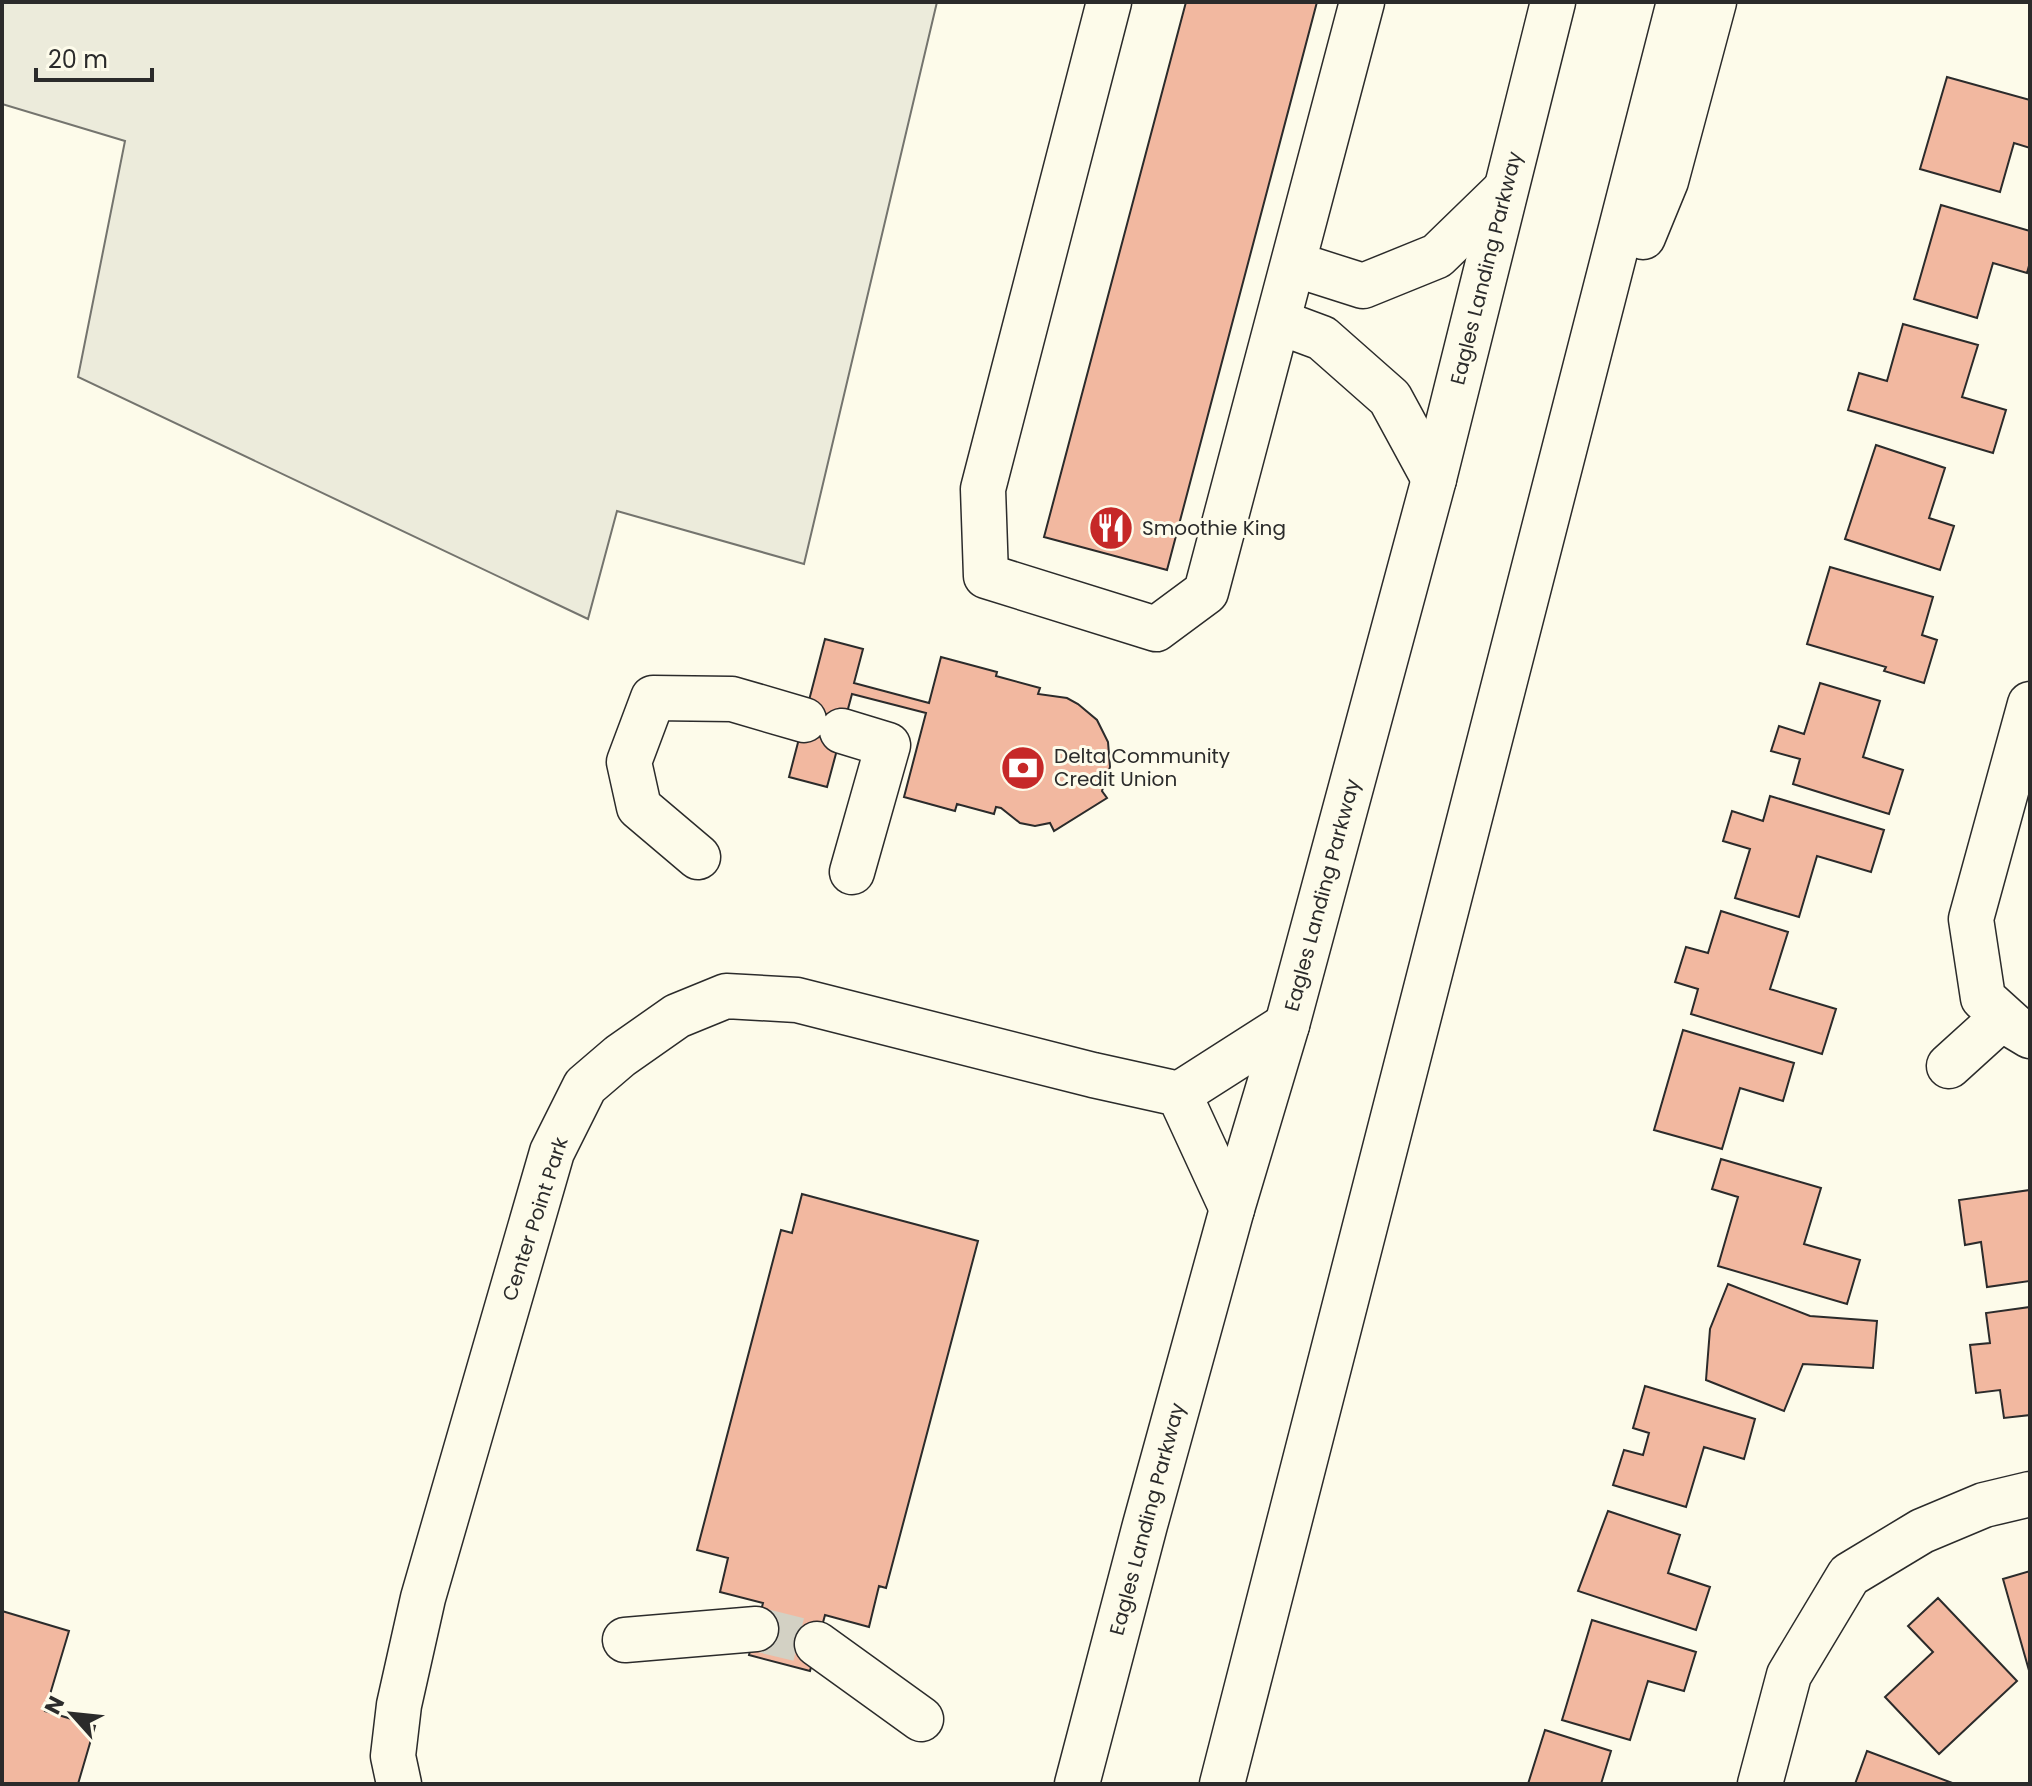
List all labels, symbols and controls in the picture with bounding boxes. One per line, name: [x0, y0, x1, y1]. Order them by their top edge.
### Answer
scale bar: [36, 32, 152, 82]
text: 20 m: [48, 43, 108, 76]
street label: Eagles Landing Parkway: [1443, 148, 1529, 388]
restaurant icon: Smoothie King: [1087, 504, 1135, 552]
place label: Smoothie King: [1142, 514, 1286, 542]
place label: Delta Community Credit Union: [1054, 742, 1230, 793]
bank icon: Delta Community Credit Union: [999, 744, 1047, 792]
street label: Eagles Landing Parkway: [1277, 776, 1367, 1014]
street label: Center Point Park: [495, 1133, 575, 1305]
street label: Eagles Landing Parkway: [1102, 1400, 1192, 1638]
north arrow: [32, 1674, 112, 1754]
text: N: [37, 1691, 72, 1720]

